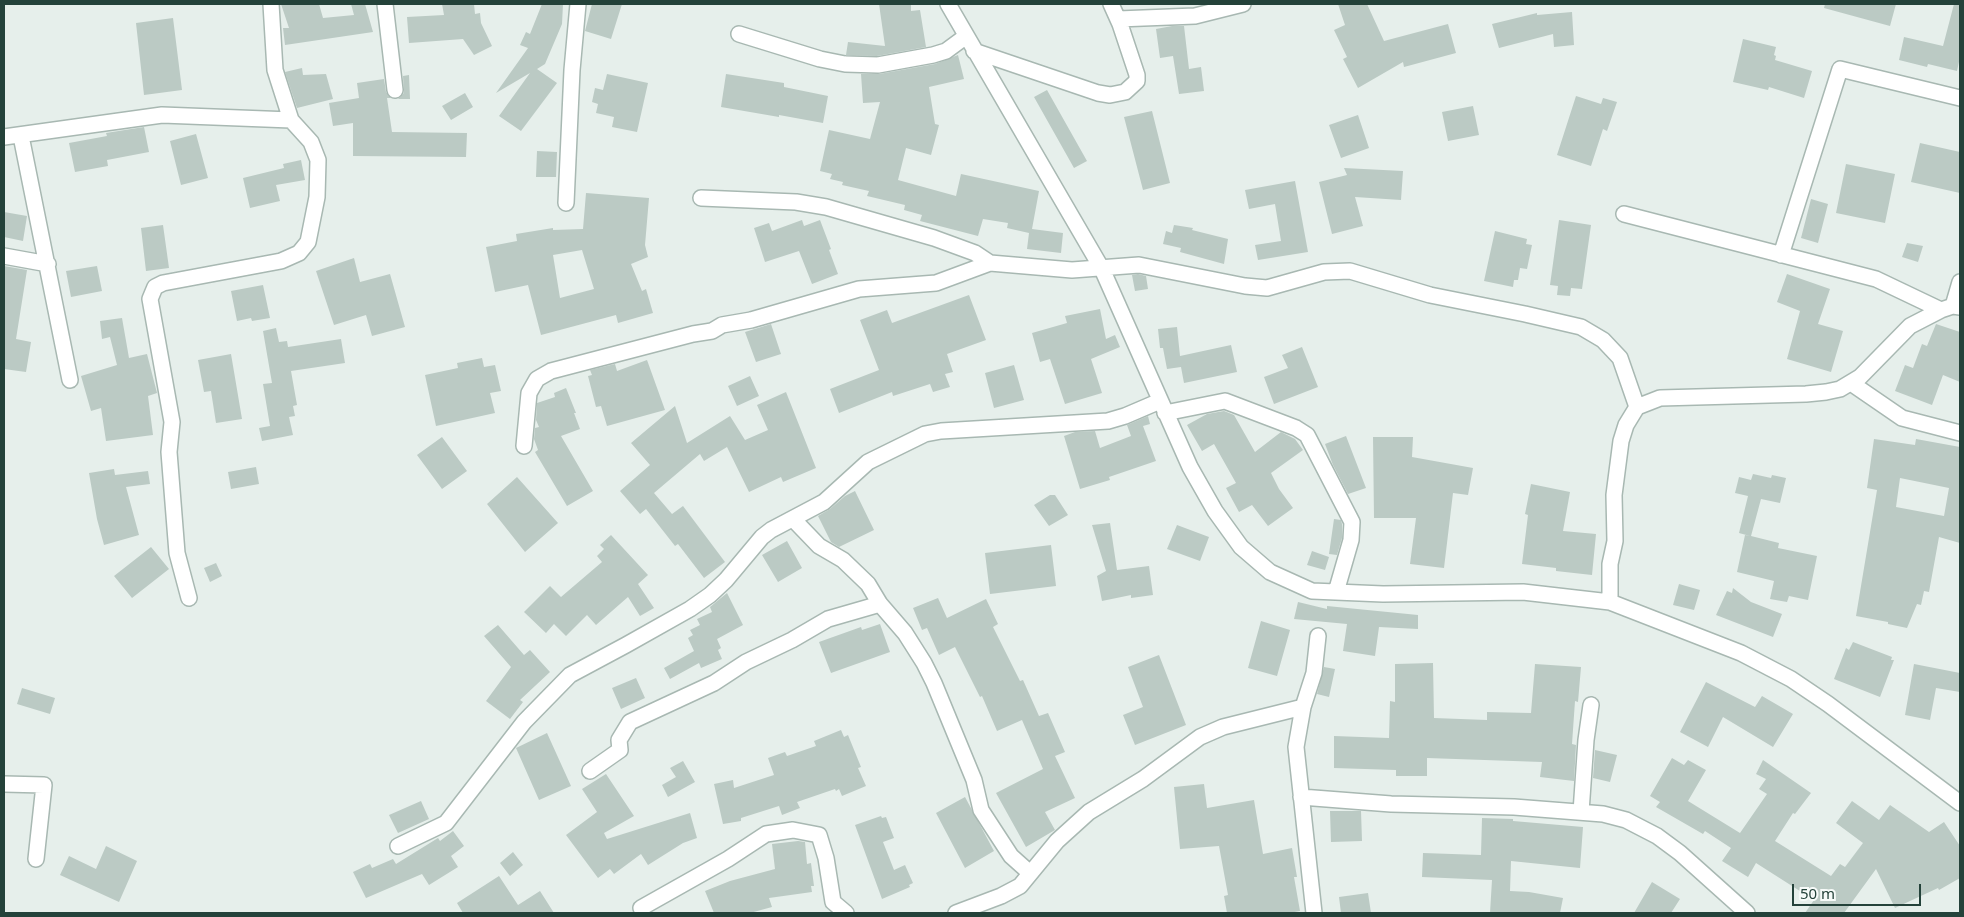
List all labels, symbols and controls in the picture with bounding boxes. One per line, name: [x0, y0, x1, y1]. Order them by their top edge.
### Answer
scale bar: [1794, 874, 1923, 906]
text: 50 m: [1800, 883, 1835, 903]

